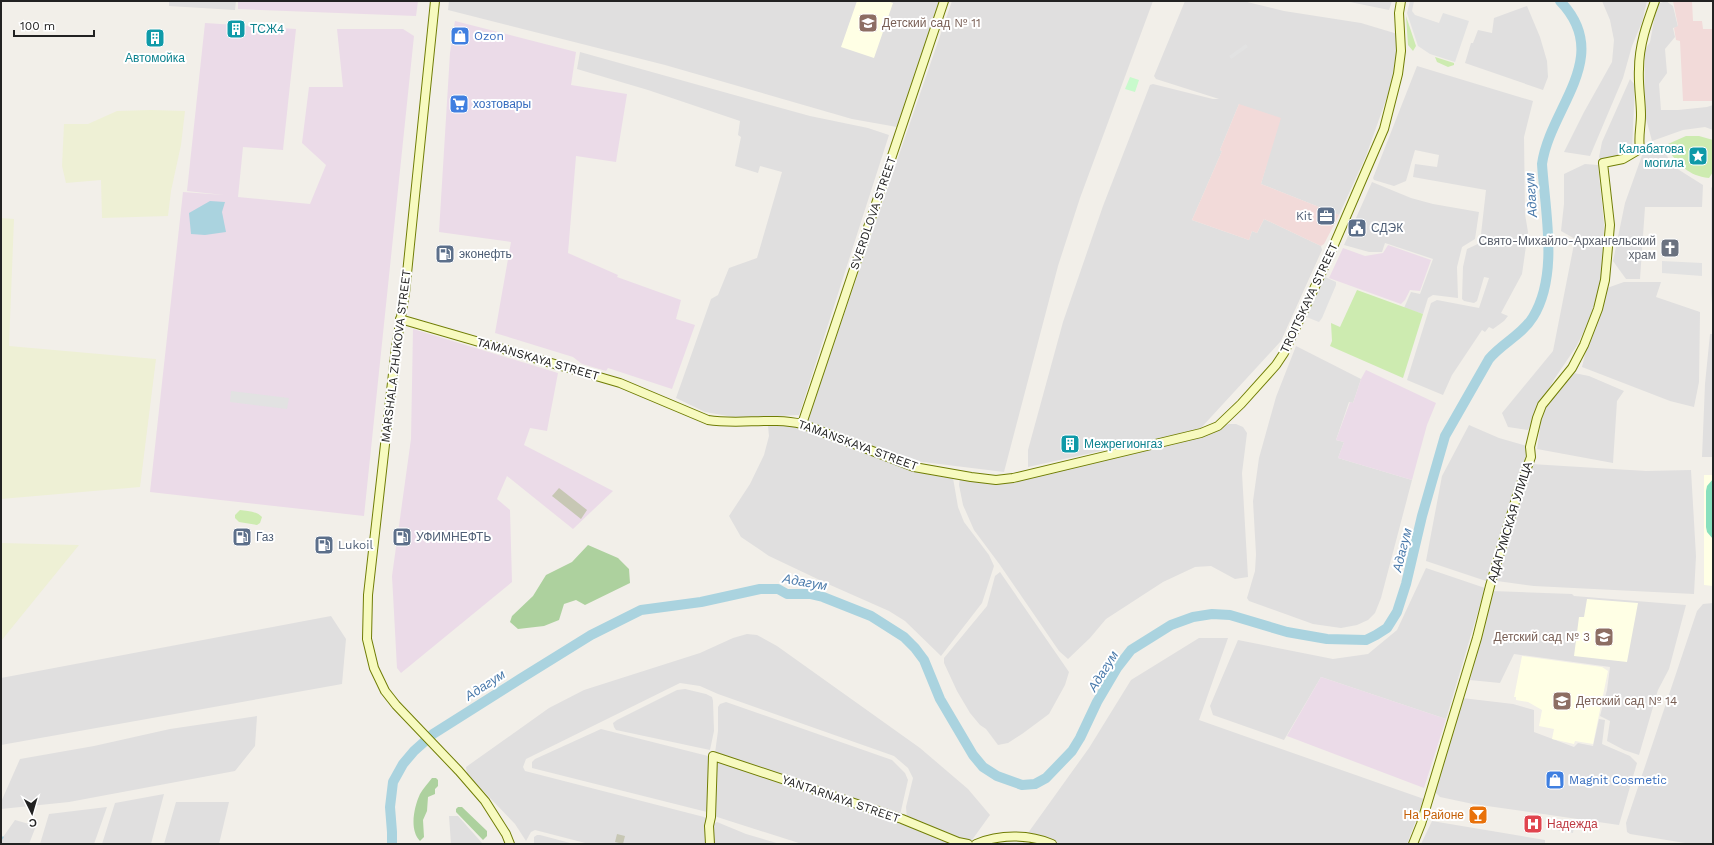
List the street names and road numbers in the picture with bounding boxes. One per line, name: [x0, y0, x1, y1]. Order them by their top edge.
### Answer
street label: SVERDLOVA STREET: [847, 154, 899, 272]
street label: TROITSKAYA STREET: [1277, 241, 1341, 355]
street label: MARSHALA ZHUKOVA STREET: [378, 269, 414, 443]
street label: TAMANSKAYA STREET: [475, 335, 601, 383]
street label: TAMANSKAYA STREET: [796, 417, 920, 473]
street label: АДАГУМСКАЯ УЛИЦА: [1485, 460, 1535, 584]
street label: YANTARNAYA STREET: [780, 772, 902, 826]

